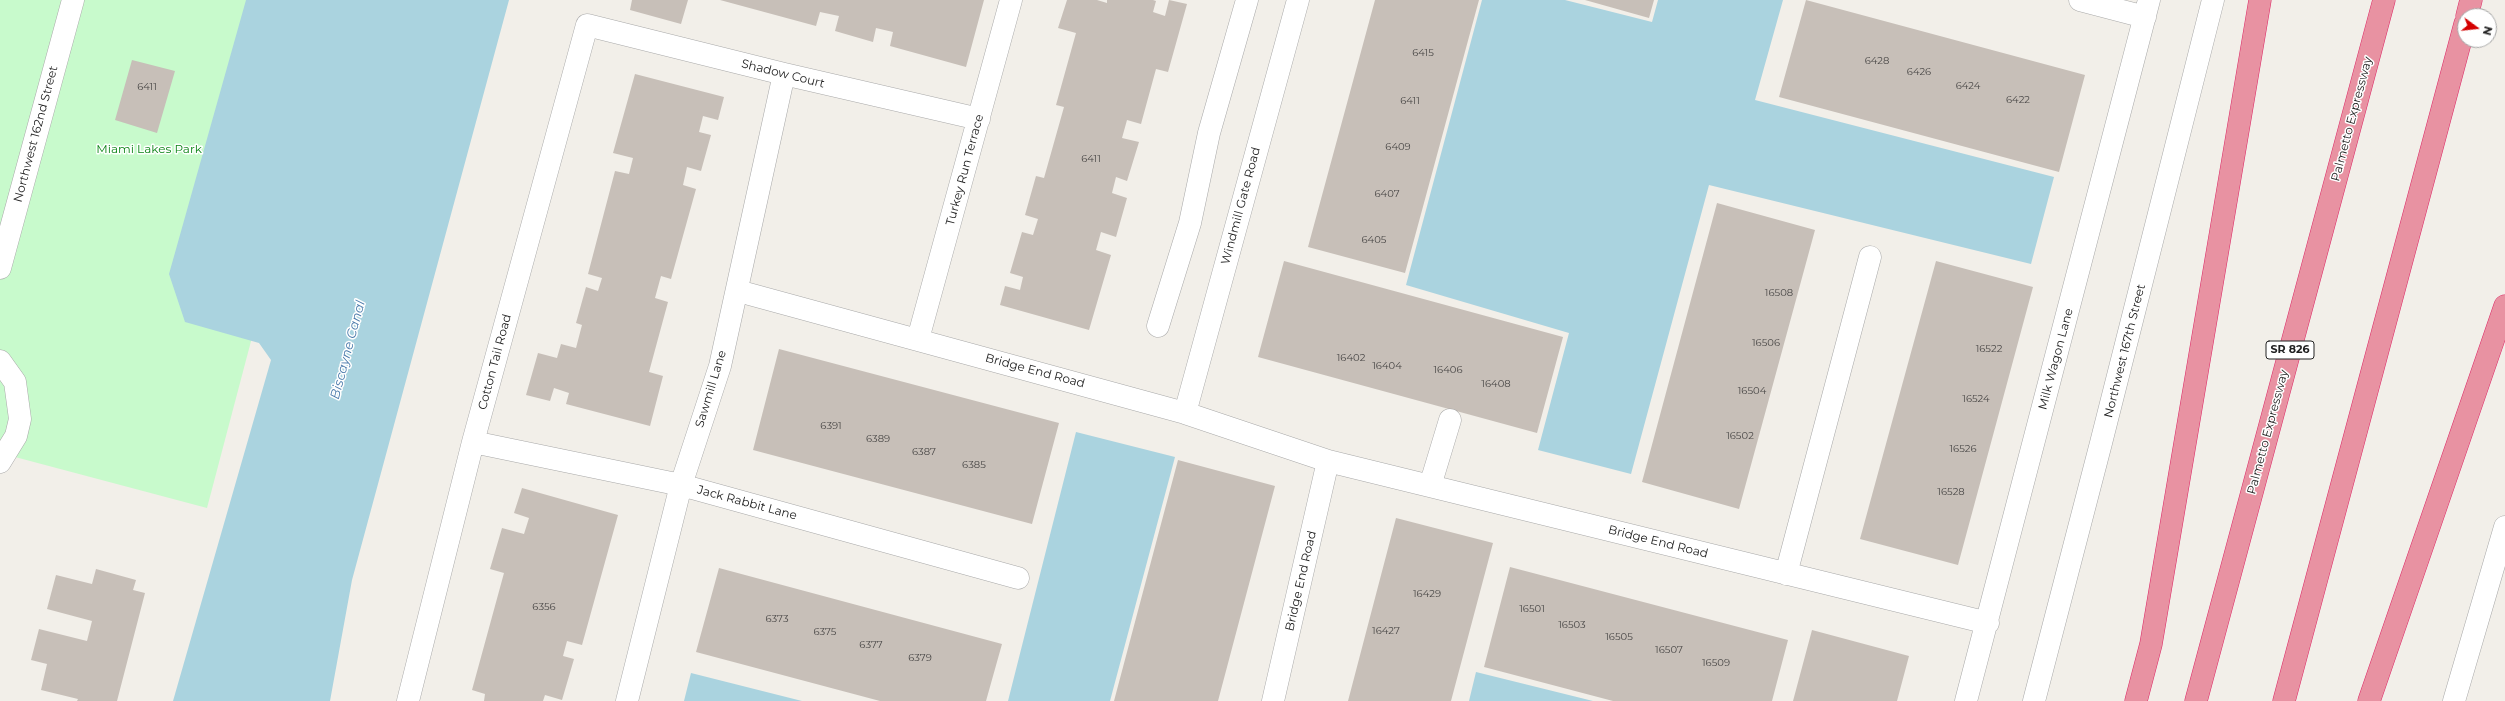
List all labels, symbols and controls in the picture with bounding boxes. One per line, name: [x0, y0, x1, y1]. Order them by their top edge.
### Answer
north arrow: [2457, 8, 2497, 48]
text: N: [2480, 25, 2496, 37]
house number: 6415: [1412, 47, 1434, 59]
house number: 6428: [1865, 55, 1889, 67]
street label: Palmetto Expressway: [2328, 55, 2376, 183]
street label: Shadow Court: [740, 57, 826, 91]
street label: Northwest 162nd Street: [11, 64, 61, 204]
house number: 6426: [1907, 66, 1931, 78]
house number: 6424: [1956, 80, 1980, 92]
house number: 6411: [137, 81, 157, 93]
house number: 6422: [2006, 94, 2030, 106]
house number: 6411: [1400, 95, 1420, 107]
street label: Turkey Run Terrace: [943, 113, 987, 227]
house number: 6409: [1385, 141, 1411, 153]
park label: Miami Lakes Park: [96, 142, 202, 156]
street label: Windmill Gate Road: [1218, 146, 1264, 266]
house number: 6411: [1081, 153, 1101, 165]
house number: 6407: [1374, 188, 1400, 200]
house number: 6405: [1362, 234, 1386, 246]
street label: Northwest 167th Street: [2101, 283, 2149, 419]
house number: 16508: [1765, 287, 1793, 299]
water label: Biscayne Canal: [327, 299, 369, 401]
street label: Milk Wagon Lane: [2036, 307, 2076, 411]
street label: Cotton Tail Road: [475, 313, 515, 411]
house number: 16506: [1752, 337, 1780, 349]
road number: SR 826: [2266, 341, 2314, 359]
house number: 16522: [1976, 343, 2002, 355]
street label: Sawmill Lane: [692, 349, 730, 429]
street label: Bridge End Road: [984, 351, 1086, 391]
house number: 16402: [1337, 352, 1365, 364]
house number: 16404: [1372, 360, 1402, 372]
house number: 16406: [1433, 364, 1463, 376]
street label: Palmetto Expressway: [2244, 368, 2292, 496]
house number: 16408: [1481, 378, 1511, 390]
house number: 16504: [1738, 385, 1766, 397]
house number: 16524: [1962, 393, 1990, 405]
house number: 6391: [820, 420, 842, 432]
house number: 16502: [1726, 430, 1754, 442]
house number: 6389: [866, 433, 890, 445]
house number: 16526: [1949, 443, 1977, 455]
house number: 6387: [912, 446, 936, 458]
house number: 6385: [962, 459, 986, 471]
street label: Jack Rabbit Lane: [696, 483, 798, 523]
house number: 16528: [1937, 486, 1965, 498]
street label: Bridge End Road: [1607, 523, 1709, 561]
street label: Bridge End Road: [1282, 529, 1320, 633]
house number: 16429: [1413, 588, 1441, 600]
house number: 6356: [532, 601, 556, 613]
house number: 16501: [1519, 603, 1545, 615]
house number: 6373: [765, 613, 789, 625]
house number: 16503: [1558, 619, 1586, 631]
house number: 16427: [1372, 625, 1400, 637]
house number: 6375: [814, 626, 836, 638]
house number: 16505: [1605, 631, 1633, 643]
house number: 6377: [859, 639, 883, 651]
house number: 16507: [1655, 644, 1683, 656]
house number: 6379: [908, 652, 932, 664]
house number: 16509: [1702, 657, 1730, 669]

